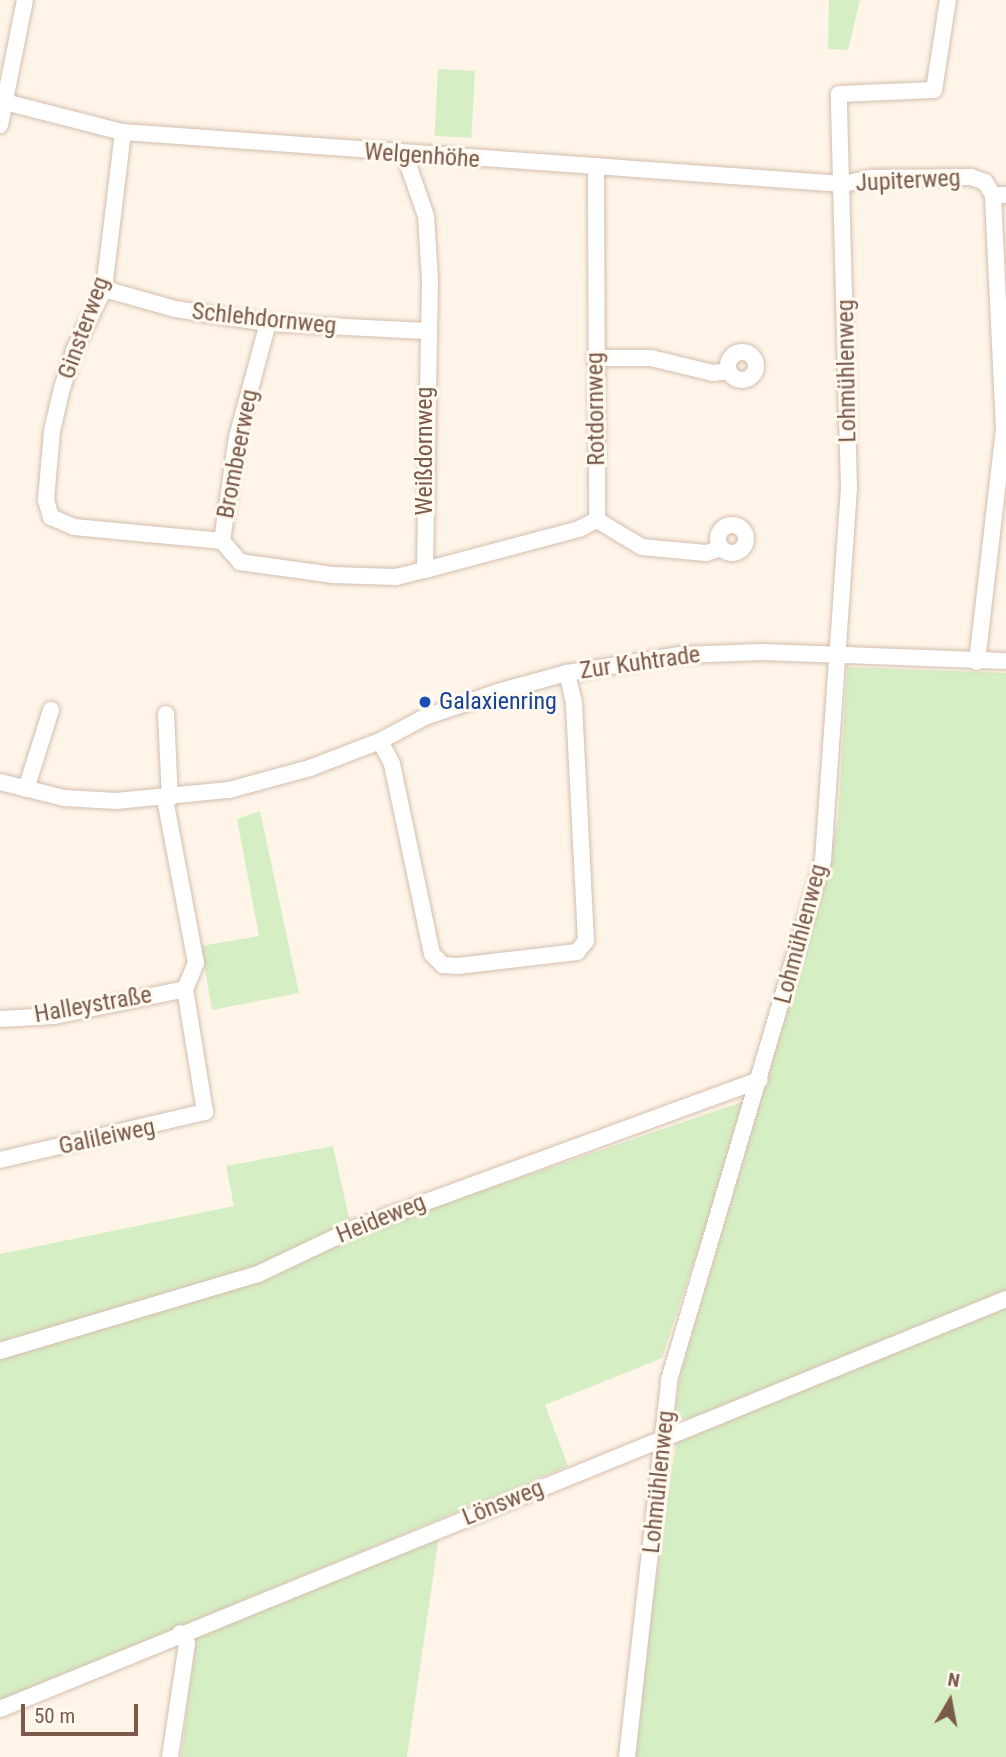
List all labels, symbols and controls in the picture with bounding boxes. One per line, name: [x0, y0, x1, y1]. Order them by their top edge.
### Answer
street label: Welgenhöhe: [363, 138, 481, 174]
street label: Jupiterweg: [855, 164, 961, 198]
street label: Ginsterweg: [52, 273, 116, 383]
street label: Schlehdornweg: [190, 297, 338, 341]
street label: Lohmühlenweg: [831, 299, 863, 443]
street label: Rotdornweg: [581, 352, 611, 466]
street label: Brombeerweg: [211, 387, 265, 521]
street label: Weißdornweg: [411, 387, 439, 515]
street label: Zur Kuhtrade: [578, 640, 702, 686]
place label: Galaxienring: [439, 688, 557, 716]
marker: Galaxienring: [417, 694, 433, 710]
street label: Lohmühlenweg: [769, 861, 833, 1007]
street label: Halleystraße: [32, 981, 154, 1029]
street label: Galileiweg: [56, 1113, 158, 1161]
street label: Heideweg: [332, 1188, 430, 1250]
street label: Lohmühlenweg: [637, 1409, 681, 1555]
street label: Lönsweg: [458, 1474, 548, 1532]
north arrow: [915, 1666, 985, 1736]
text: N: [946, 1667, 961, 1692]
scale bar: [24, 1690, 142, 1734]
text: 50 m: [34, 1704, 75, 1728]

